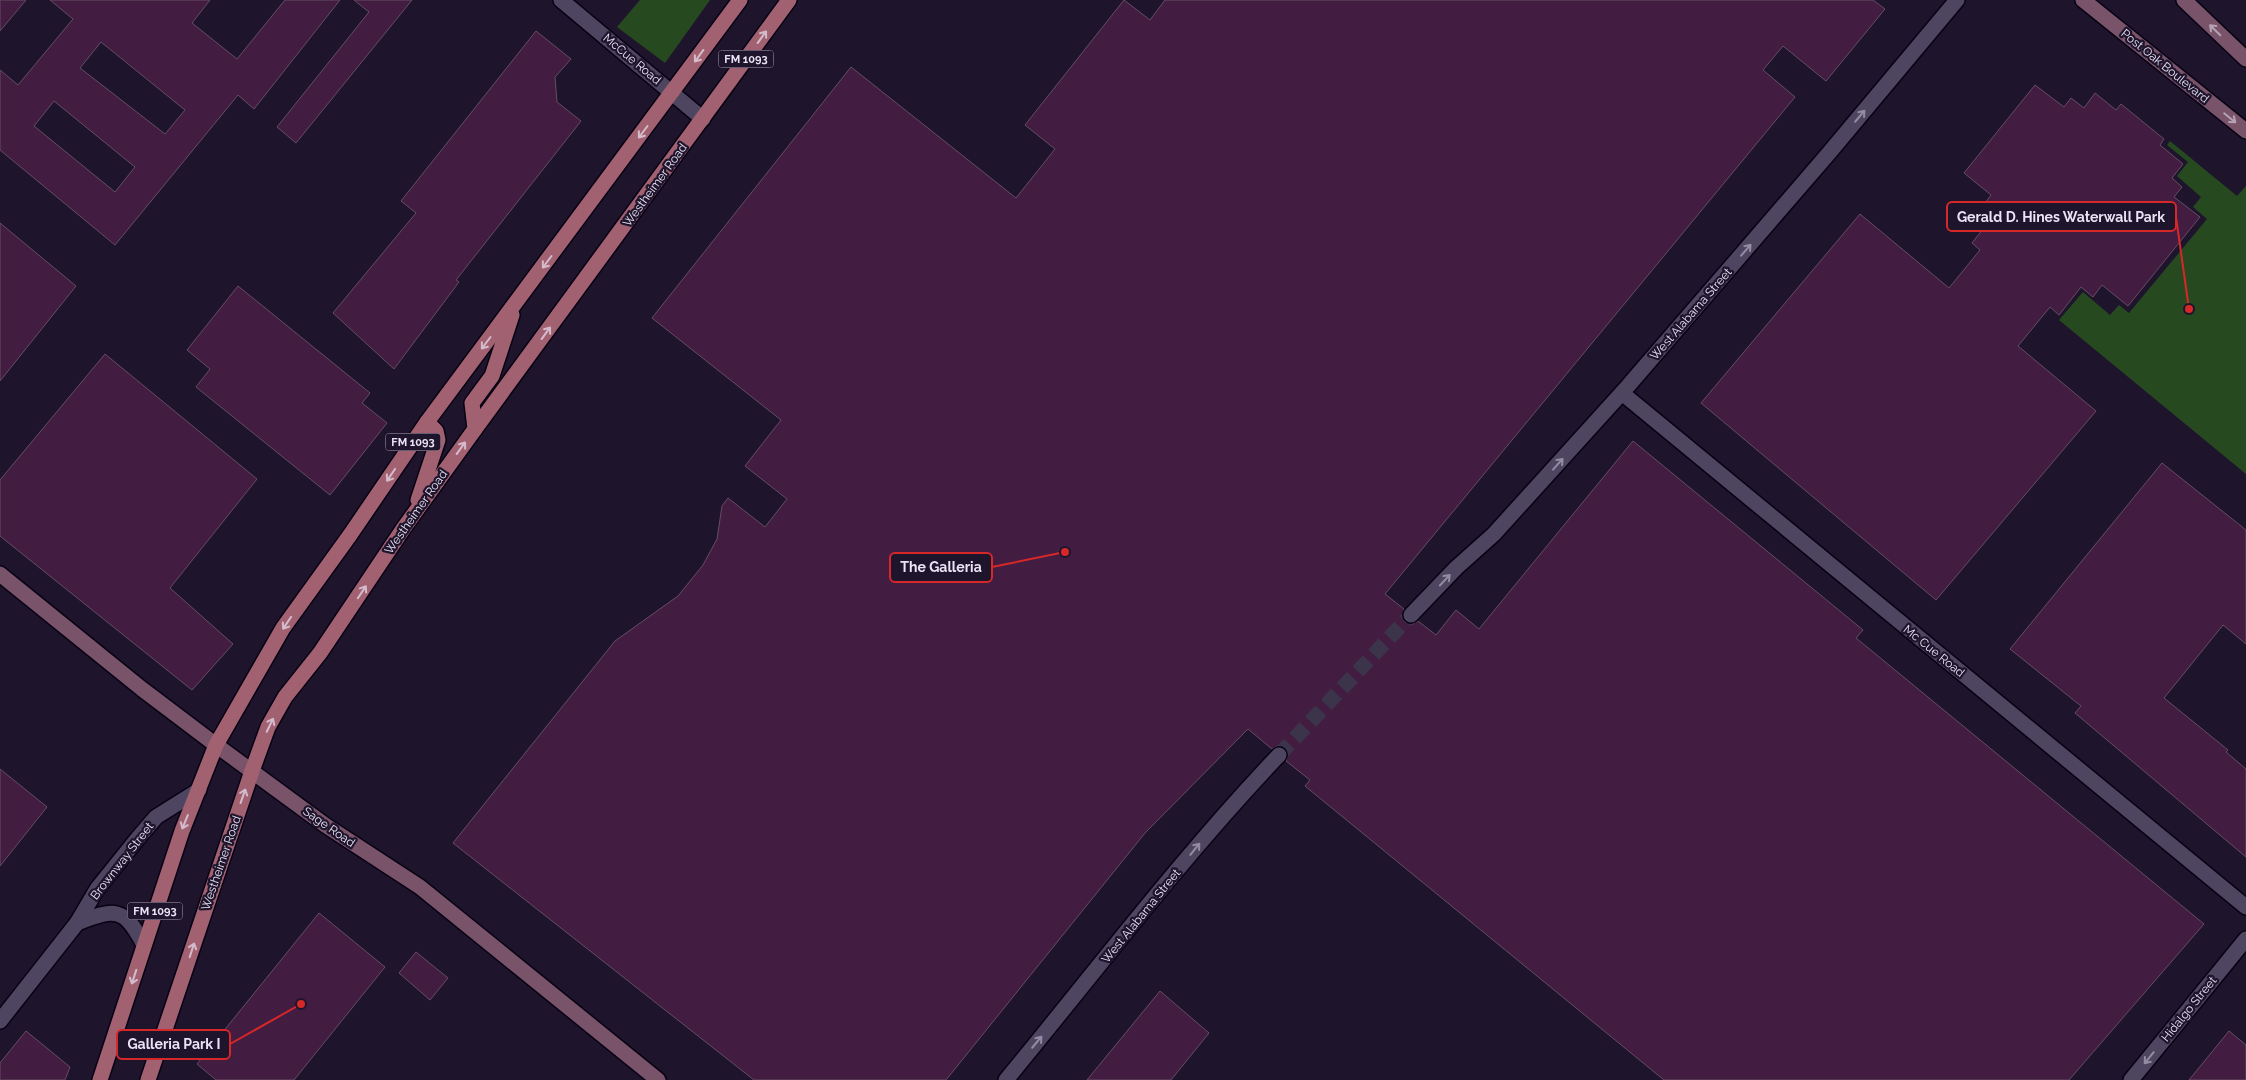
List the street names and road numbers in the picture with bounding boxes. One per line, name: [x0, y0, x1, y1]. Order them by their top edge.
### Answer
street label: Post Oak Boulevard: [2118, 26, 2212, 106]
street label: McCue Road: [600, 31, 664, 87]
road number: FM 1093: [718, 51, 774, 68]
street label: Westheimer Road: [620, 141, 690, 229]
street label: West Alabama Street: [1647, 265, 1735, 363]
road number: FM 1093: [386, 434, 440, 451]
street label: Westheimer Road: [382, 467, 450, 557]
street label: Mc Cue Road: [1901, 622, 1967, 680]
street label: Sage Road: [300, 804, 358, 850]
street label: Westheimer Road: [198, 814, 244, 912]
street label: Brownway Street: [88, 820, 156, 902]
street label: West Alabama Street: [1099, 866, 1183, 966]
road number: FM 1093: [128, 902, 182, 919]
street label: Hidalgo Street: [2159, 974, 2219, 1044]

